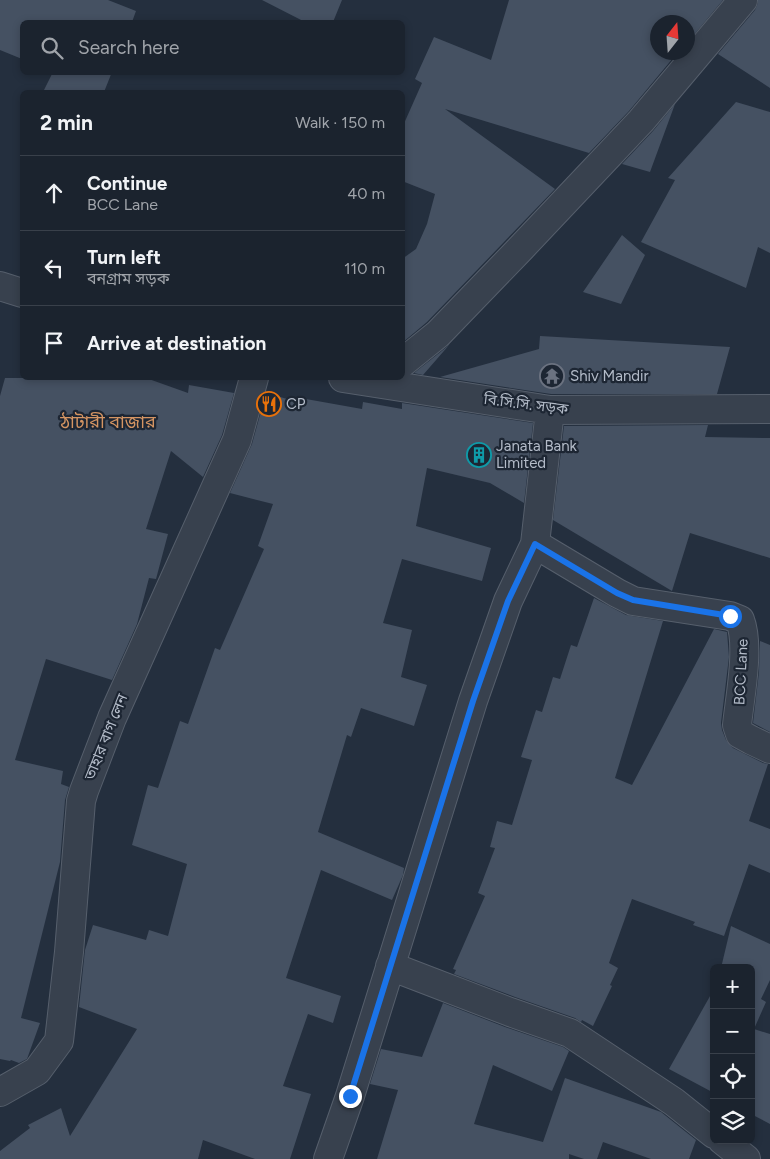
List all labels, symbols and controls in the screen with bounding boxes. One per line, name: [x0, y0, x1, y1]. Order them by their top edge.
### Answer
north arrow: [650, 15, 695, 60]
search box: [20, 20, 405, 75]
icon: search: [38, 34, 66, 62]
text: Search here: [78, 36, 180, 59]
text: 2 min: [40, 110, 93, 135]
text: Walk · 150 m: [295, 113, 385, 132]
text: Continue: [87, 172, 167, 195]
icon: ahead: [40, 179, 68, 207]
text: 40 m: [347, 184, 385, 203]
text: BCC Lane: [87, 195, 158, 214]
text: Turn left: [87, 246, 161, 269]
icon: left: [40, 254, 68, 282]
text: 110 m: [344, 259, 385, 278]
text: বনগ্রাম সড়ক: [87, 269, 170, 288]
icon: arrive: [40, 329, 68, 357]
text: Arrive at destination: [87, 332, 266, 355]
temple icon: Shiv Mandir: [539, 363, 565, 389]
place label: Shiv Mandir: [570, 367, 649, 385]
street label: বি.সি.সি. সড়ক: [482, 390, 570, 418]
restaurant icon: CP: [256, 391, 282, 417]
place label: CP: [286, 395, 306, 413]
district label: ঠাটারী বাজার: [59, 411, 156, 433]
place label: Janata Bank Limited: [496, 437, 578, 472]
building icon: Janata Bank Limited: [466, 442, 492, 468]
route start: [719, 605, 742, 628]
street label: BCC Lane: [730, 638, 752, 706]
street label: তাহার বাগ লেন: [80, 691, 132, 783]
map controls: [710, 964, 755, 1144]
button: +: [710, 964, 755, 1009]
button: −: [710, 1009, 755, 1054]
button: locate: [710, 1054, 755, 1099]
route end: [339, 1085, 362, 1108]
button: layers: [710, 1099, 755, 1144]

